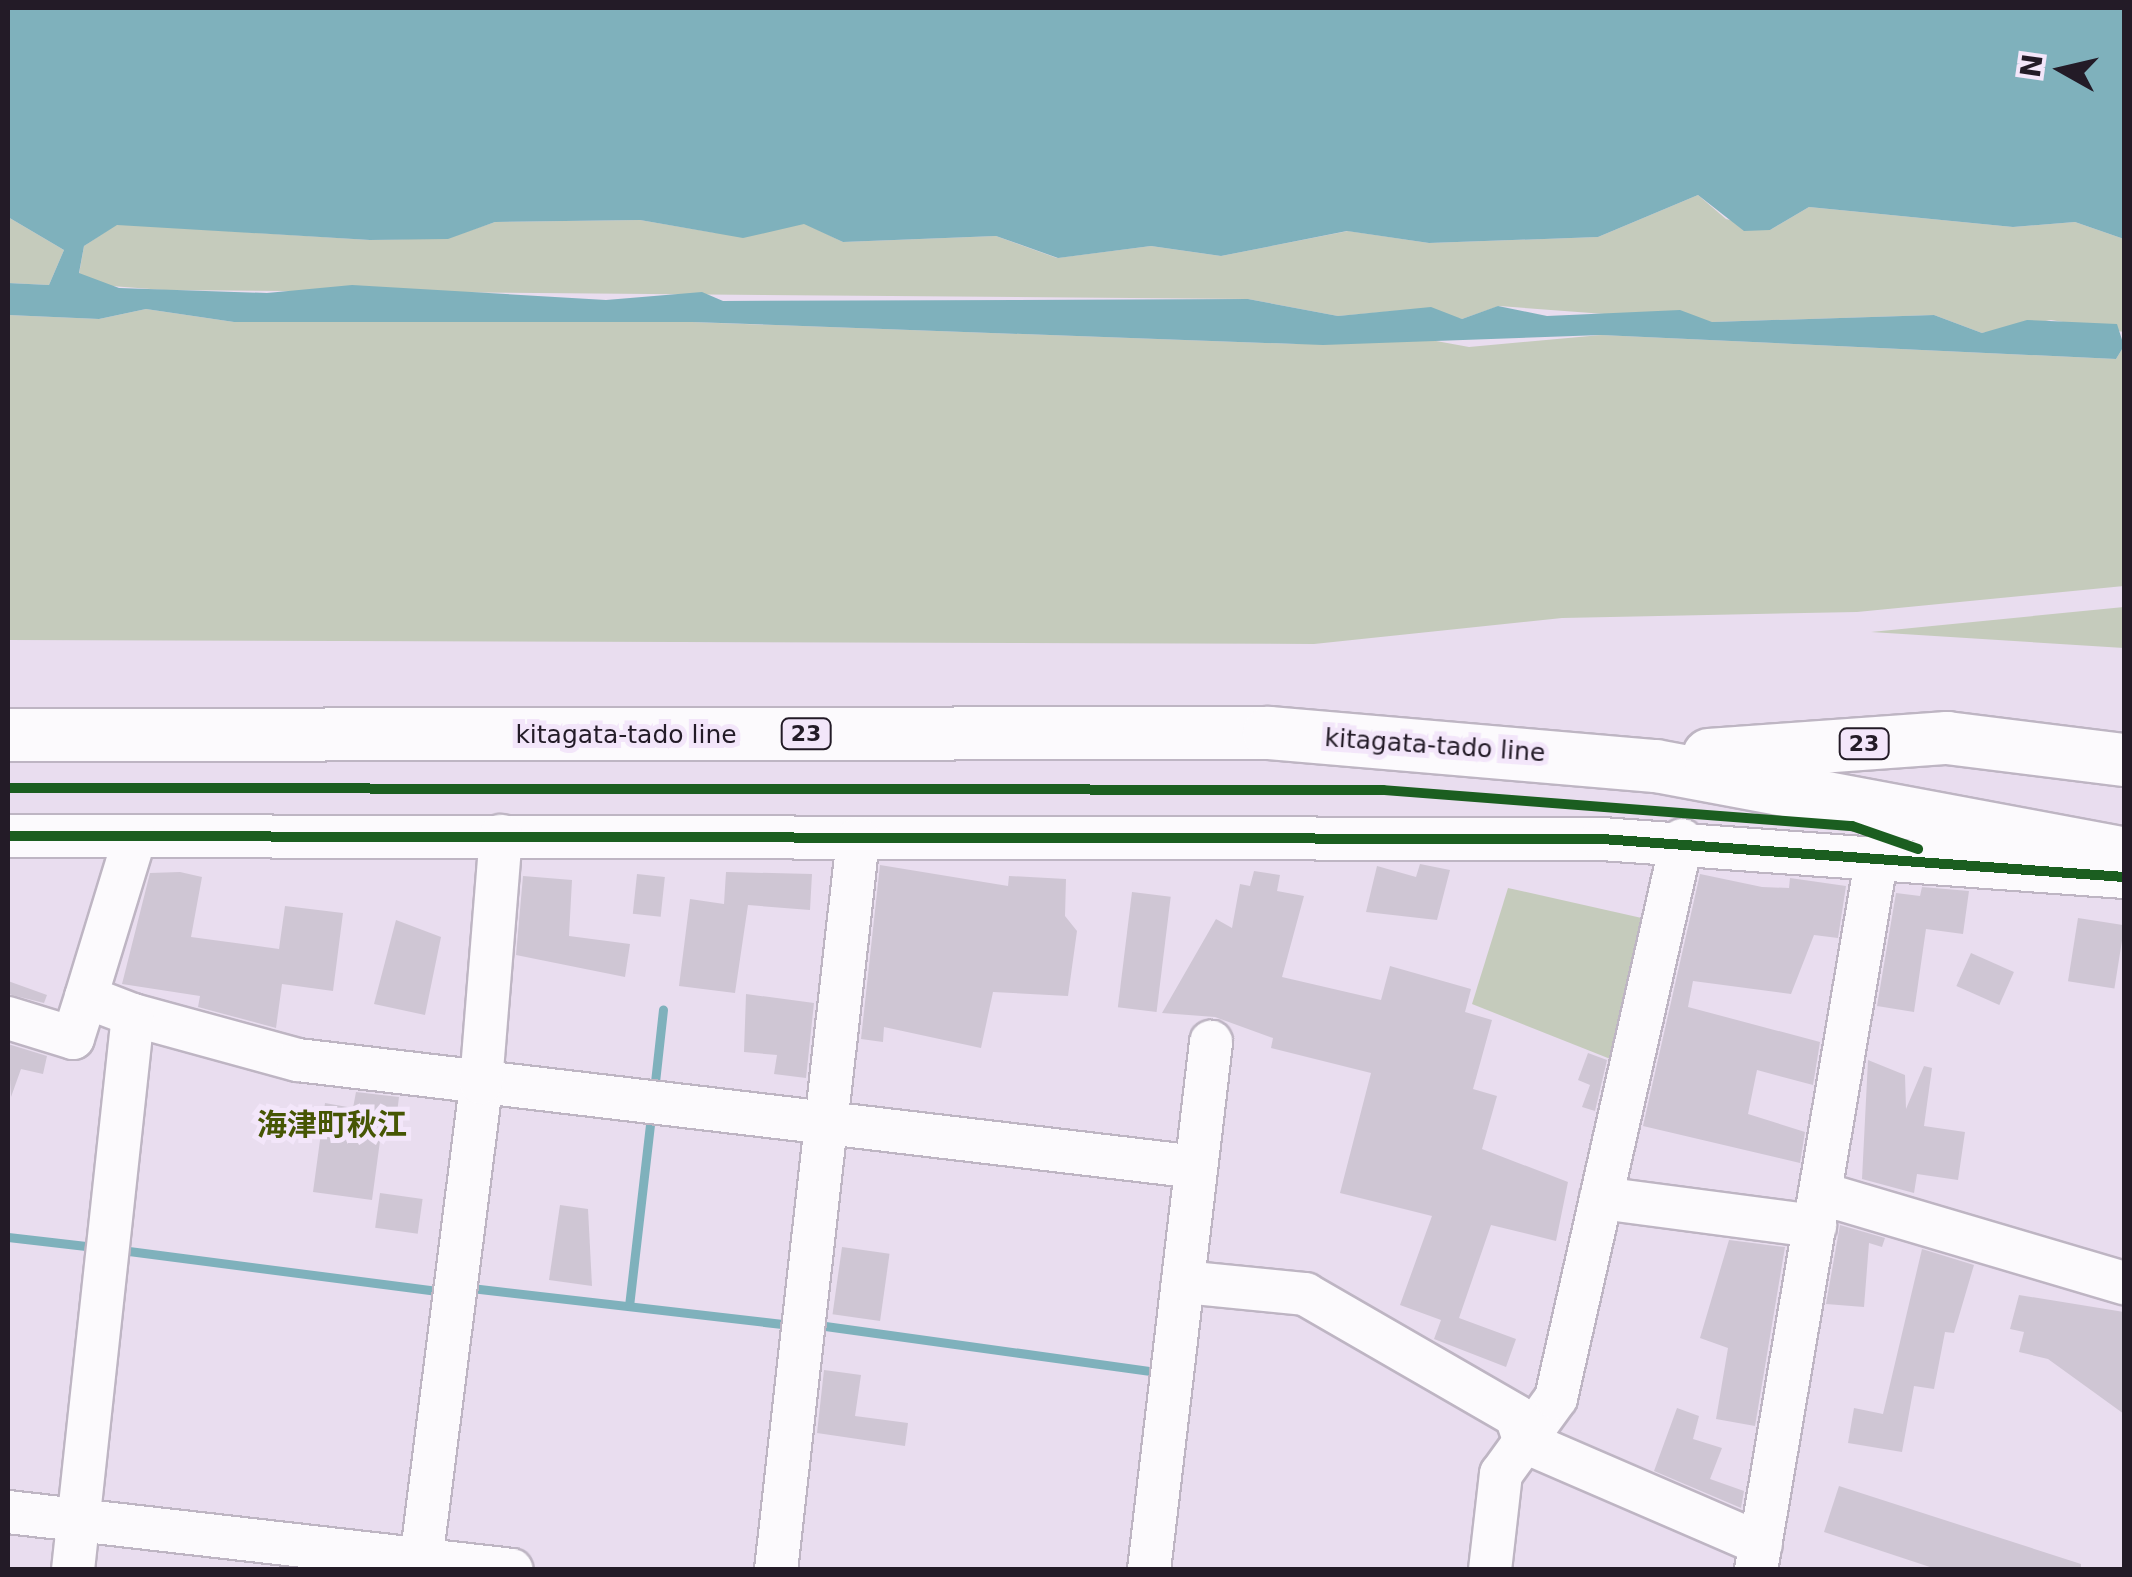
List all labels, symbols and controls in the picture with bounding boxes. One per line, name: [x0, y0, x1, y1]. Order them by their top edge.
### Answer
north arrow: [2012, 20, 2112, 120]
text: N: [2014, 52, 2050, 80]
road number: 23: [778, 717, 834, 751]
street label: kitagata-tado line: [515, 720, 737, 750]
street label: kitagata-tado line: [1324, 723, 1546, 769]
road number: 23: [1836, 727, 1892, 761]
district label: 海津町秋江: [257, 1107, 407, 1143]

